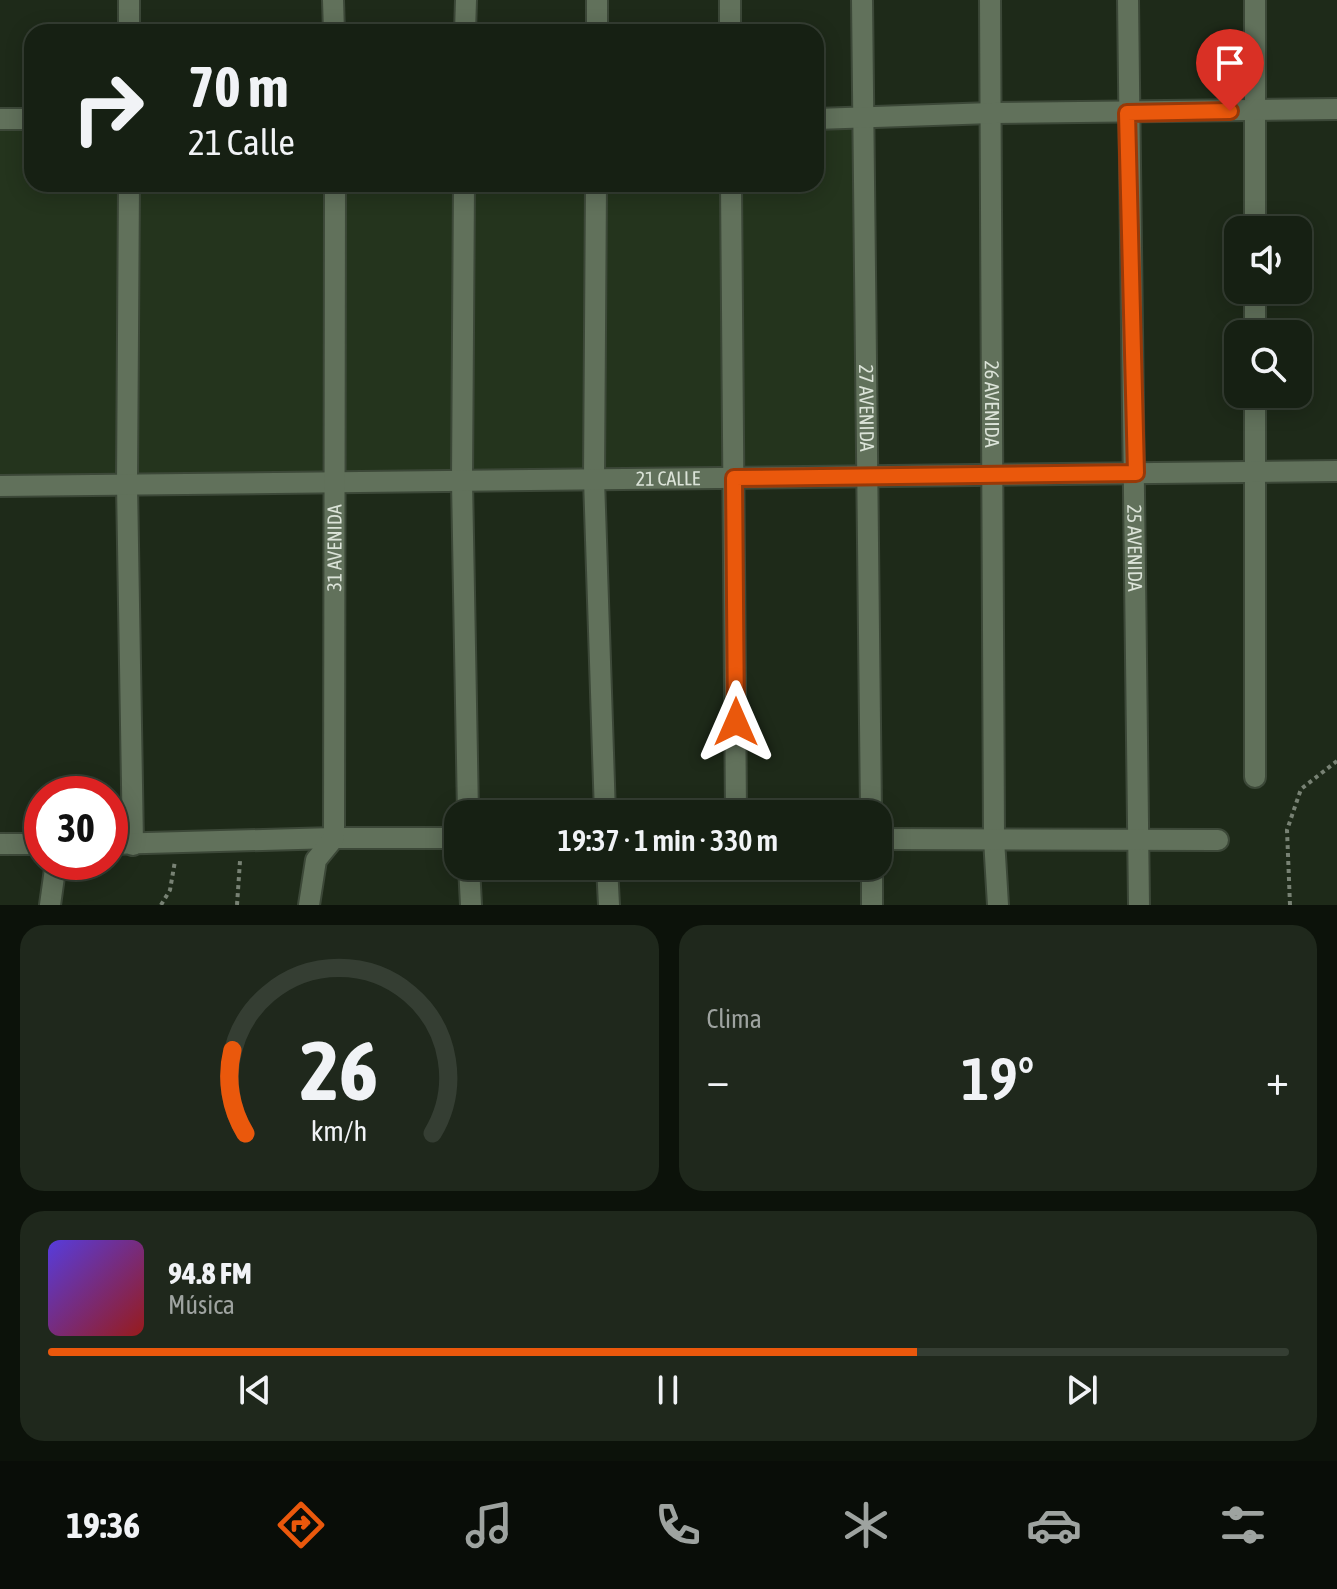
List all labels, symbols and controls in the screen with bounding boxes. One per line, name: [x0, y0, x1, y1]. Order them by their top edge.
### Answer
pin: [1196, 29, 1264, 111]
icon: arrive: [1208, 41, 1252, 85]
text: 70 m: [188, 55, 289, 119]
icon: right: [56, 56, 160, 160]
text: 21 Calle: [188, 121, 295, 163]
map controls: [1224, 216, 1312, 408]
button: sound: [1224, 216, 1312, 304]
button: search: [1224, 320, 1312, 408]
street label: 26 AVENIDA: [981, 360, 1004, 448]
street label: 27 AVENIDA: [855, 364, 879, 452]
street label: 21 CALLE: [636, 466, 701, 490]
street label: 31 AVENIDA: [322, 504, 346, 592]
street label: 25 AVENIDA: [1123, 504, 1147, 592]
position arrow: [694, 680, 778, 764]
speed limit sign: 30: [24, 776, 128, 880]
text: 19:37 · 1 min · 330 m: [558, 823, 778, 857]
text: Clima: [707, 1004, 762, 1034]
text: 26: [300, 1022, 378, 1118]
text: 19°: [961, 1044, 1034, 1113]
text: −: [707, 1054, 729, 1104]
text: +: [1266, 1054, 1289, 1104]
text: km/h: [311, 1114, 368, 1147]
text: 94.8 FM: [168, 1256, 252, 1290]
text: Música: [168, 1290, 235, 1320]
icon: previous: [233, 1368, 277, 1412]
icon: pause: [646, 1368, 690, 1412]
icon: next: [1060, 1368, 1104, 1412]
icon: directions: [273, 1497, 329, 1553]
icon: music: [461, 1497, 517, 1553]
icon: phone: [650, 1497, 706, 1553]
icon: climate: [838, 1497, 894, 1553]
icon: car: [1026, 1497, 1082, 1553]
icon: filters: [1215, 1497, 1271, 1553]
text: 19:36: [66, 1504, 140, 1546]

